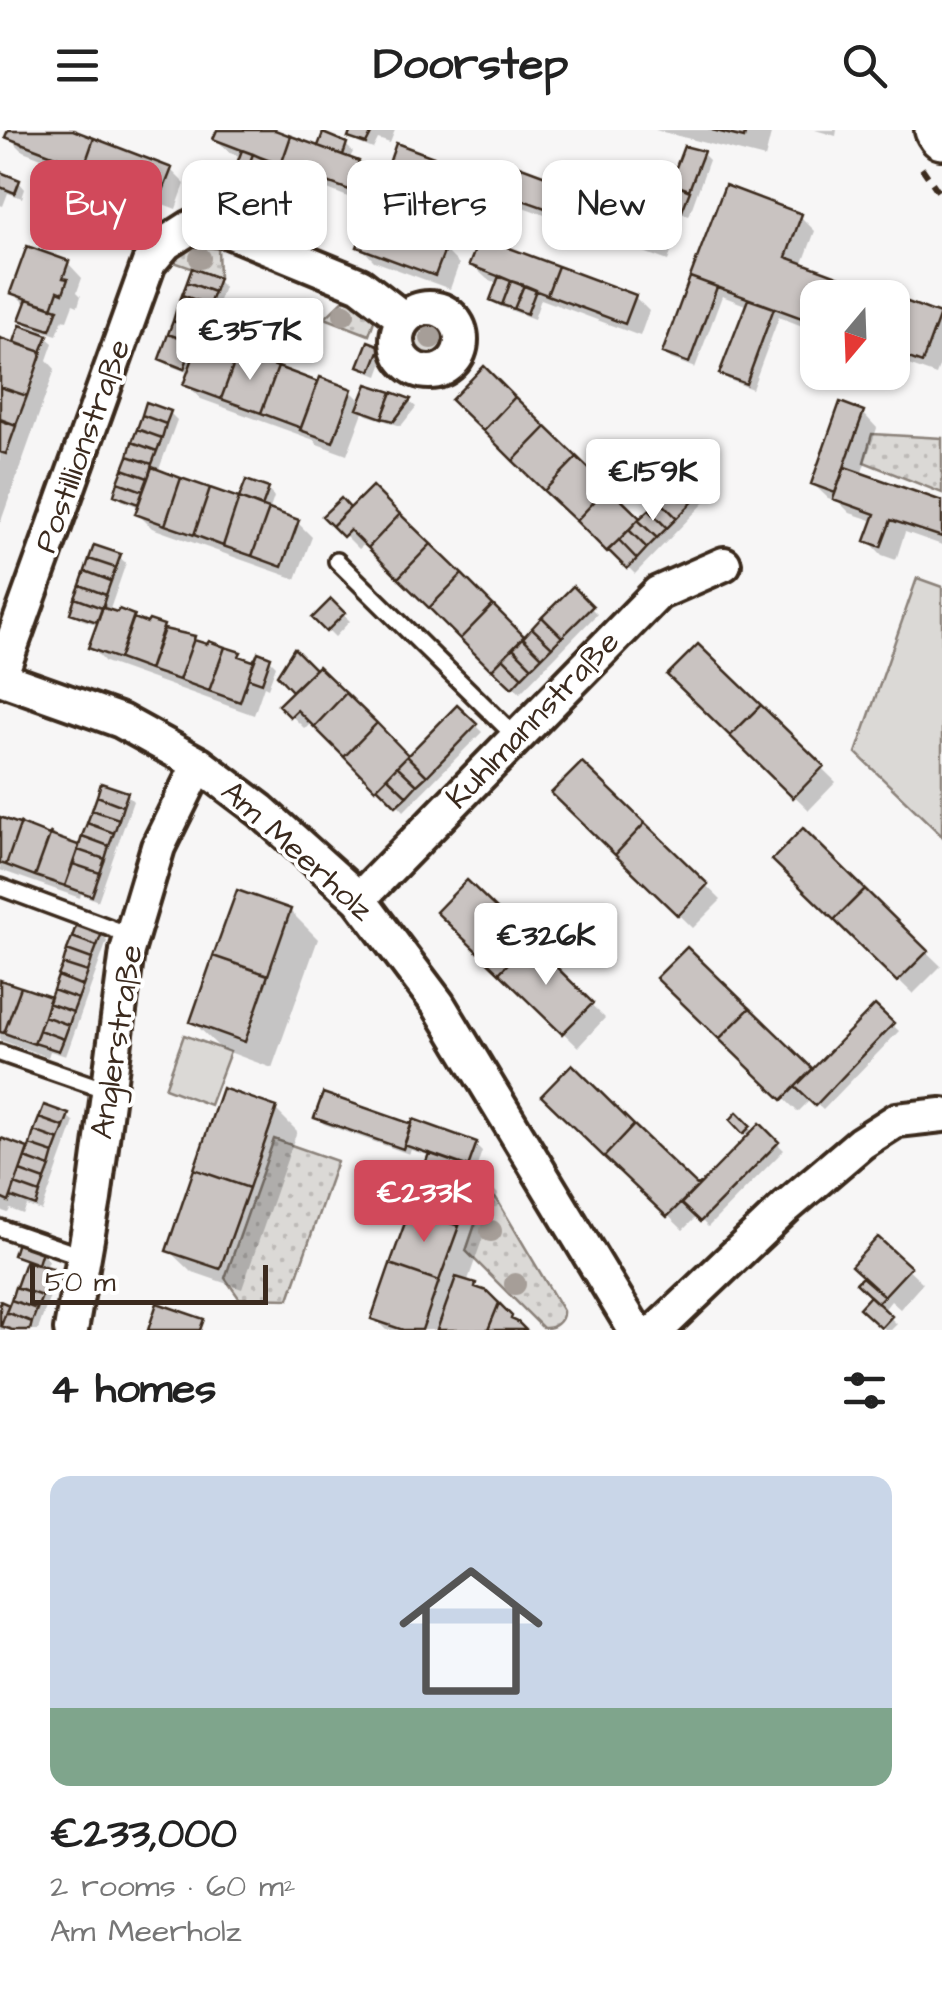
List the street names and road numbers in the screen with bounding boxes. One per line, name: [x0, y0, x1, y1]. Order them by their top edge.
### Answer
street label: Postillionstraße: [24, 333, 142, 559]
street label: Kuhlmannstraße: [436, 621, 630, 819]
street label: Am Meerholz: [211, 770, 383, 932]
street label: Anglerstraße: [79, 942, 155, 1142]

